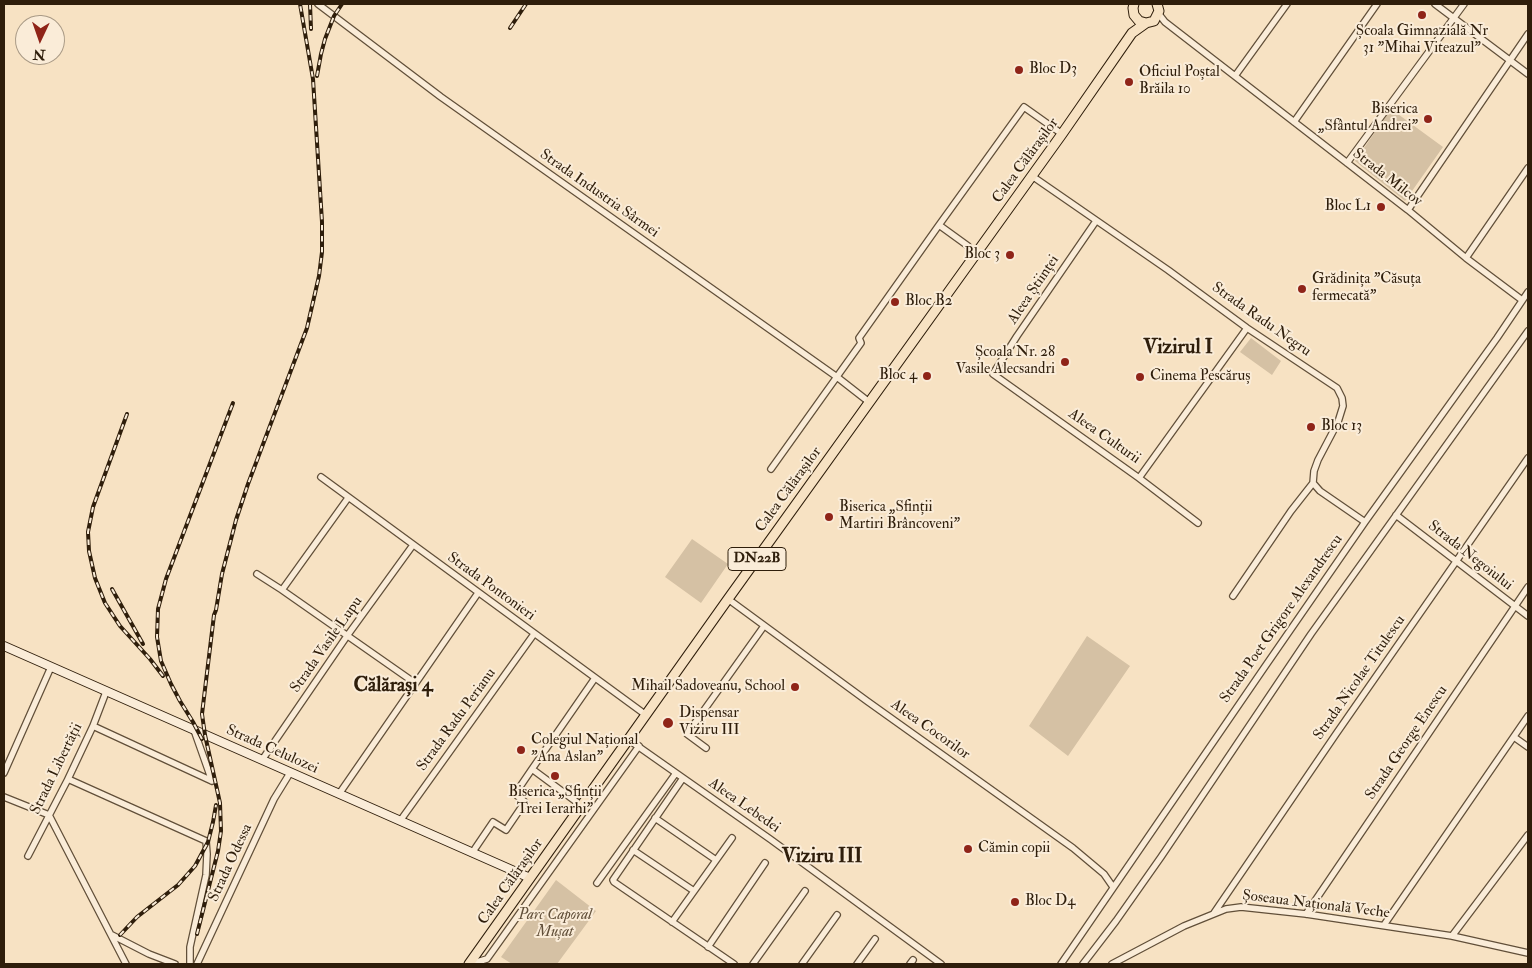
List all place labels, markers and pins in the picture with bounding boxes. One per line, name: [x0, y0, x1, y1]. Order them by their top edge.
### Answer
marker: Școala Gimnazială Nr 31 "Mihai Viteazul": [1416, 9, 1428, 21]
place label: Școala Gimnazială Nr 31 "Mihai Viteazul": [1356, 23, 1488, 58]
place label: Bloc D3: [1029, 61, 1077, 79]
marker: Bloc D3: [1013, 64, 1025, 76]
place label: Oficiul Poștal Brăila 10: [1139, 64, 1220, 99]
marker: Oficiul Poștal Brăila 10: [1123, 76, 1135, 88]
place label: Biserica „Sfântul Andrei": [1318, 101, 1418, 136]
marker: Biserica „Sfântul Andrei": [1422, 113, 1434, 125]
place label: Bloc L1: [1325, 198, 1371, 216]
marker: Bloc L1: [1375, 201, 1387, 213]
place label: Bloc 3: [964, 246, 1000, 264]
marker: Bloc 3: [1004, 249, 1016, 261]
place label: Grădinița "Căsuța fermecată": [1312, 271, 1421, 306]
marker: Grădinița "Căsuța fermecată": [1296, 283, 1308, 295]
place label: Bloc B2: [905, 293, 952, 311]
marker: Bloc B2: [889, 296, 901, 308]
place label: Școala Nr. 28 Vasile Alecsandri: [956, 344, 1055, 379]
marker: Școala Nr. 28 Vasile Alecsandri: [1059, 356, 1071, 368]
place label: Bloc 4: [879, 367, 917, 385]
place label: Cinema Pescăruș: [1150, 368, 1250, 386]
marker: Bloc 4: [921, 370, 933, 382]
marker: Cinema Pescăruș: [1134, 371, 1146, 383]
place label: Bloc 13: [1321, 418, 1362, 436]
marker: Bloc 13: [1305, 421, 1317, 433]
place label: Biserica „Sfinții Martiri Brâncoveni": [839, 499, 960, 534]
marker: Biserica „Sfinții Martiri Brâncoveni": [823, 511, 835, 523]
place label: Mihail Sadoveanu, School: [631, 678, 785, 696]
marker: Mihail Sadoveanu, School: [789, 681, 801, 693]
place label: Dispensar Viziru III: [679, 705, 739, 740]
marker: Dispensar Viziru III: [661, 716, 675, 730]
place label: Colegiul Național "Ana Aslan": [531, 732, 638, 767]
marker: Colegiul Național "Ana Aslan": [515, 744, 527, 756]
marker: Biserica „Sfinții Trei Ierarhi": [549, 770, 561, 782]
place label: Biserica „Sfinții Trei Ierarhi": [508, 784, 602, 819]
place label: Cămin copii: [978, 840, 1050, 858]
marker: Cămin copii: [962, 843, 974, 855]
place label: Bloc D4: [1025, 893, 1075, 911]
marker: Bloc D4: [1009, 896, 1021, 908]

